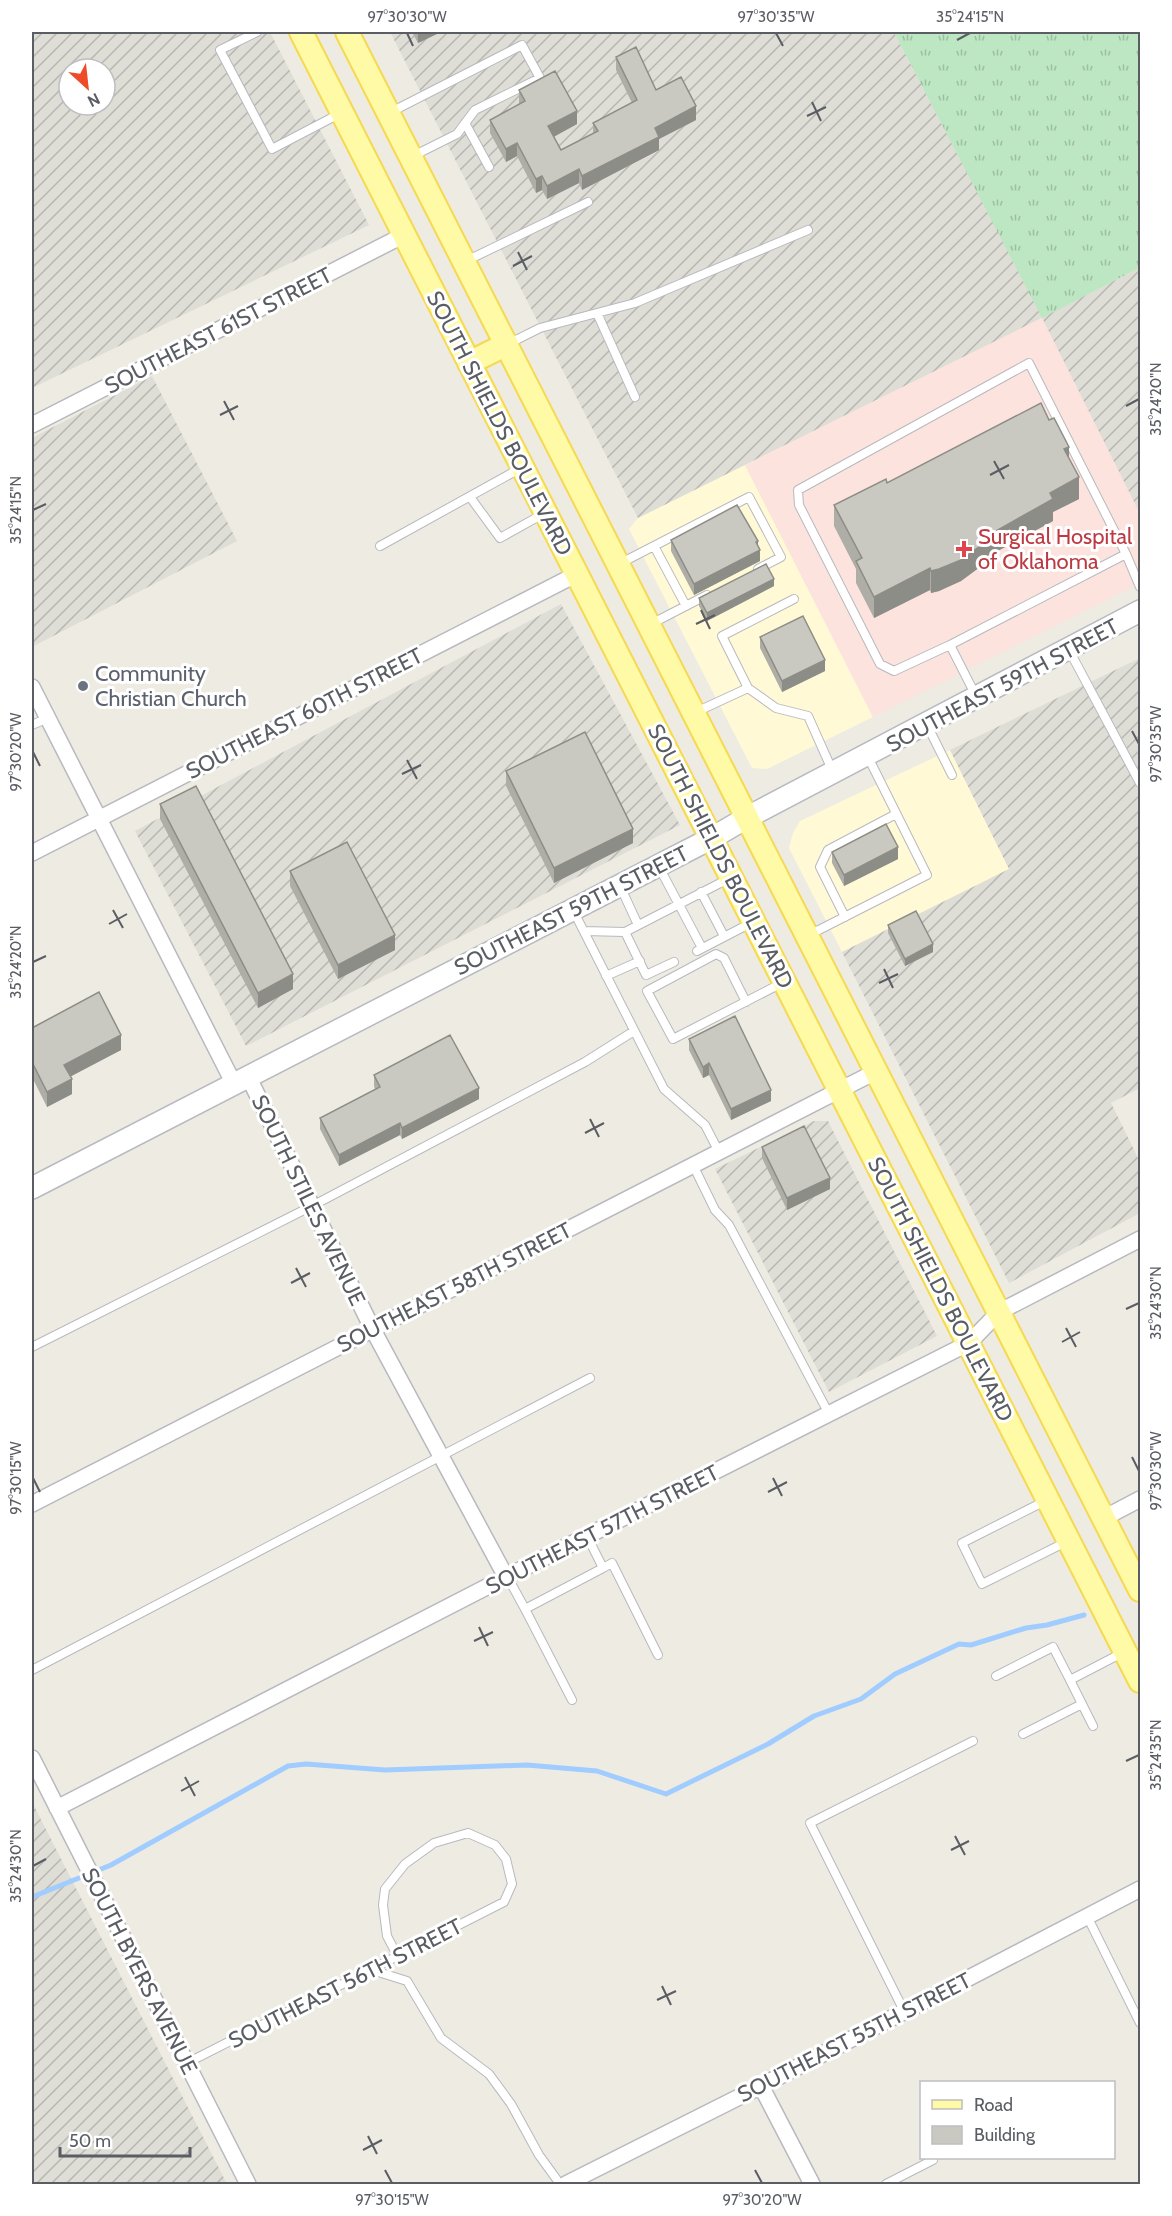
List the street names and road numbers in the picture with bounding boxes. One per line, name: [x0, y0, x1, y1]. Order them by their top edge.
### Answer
street label: SOUTHEAST 61ST STREET: [100, 261, 337, 399]
street label: SOUTH SHIELDS BOULEVARD: [421, 286, 578, 560]
street label: SOUTHEAST 59TH STREET: [882, 613, 1123, 758]
street label: SOUTHEAST 60TH STREET: [181, 642, 427, 785]
street label: SOUTH SHIELDS BOULEVARD: [642, 719, 799, 993]
street label: SOUTHEAST 59TH STREET: [450, 840, 693, 981]
street label: SOUTH STILES AVENUE: [246, 1091, 371, 1310]
street label: SOUTH SHIELDS BOULEVARD: [862, 1152, 1019, 1426]
street label: SOUTHEAST 58TH STREET: [333, 1216, 576, 1358]
street label: SOUTHEAST 57TH STREET: [481, 1459, 723, 1600]
street label: SOUTH BYERS AVENUE: [76, 1864, 203, 2079]
street label: SOUTHEAST 56TH STREET: [224, 1913, 467, 2054]
street label: SOUTHEAST 55TH STREET: [733, 1967, 976, 2108]

